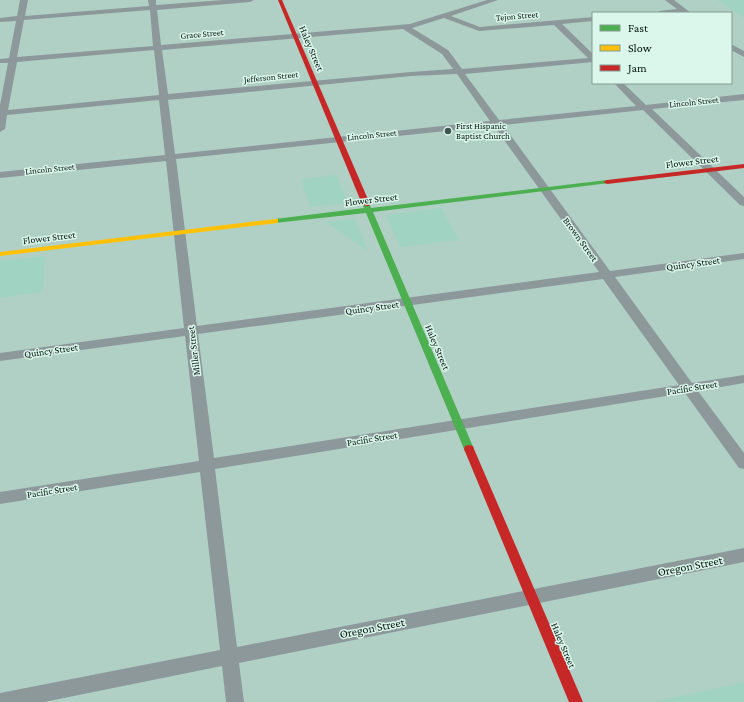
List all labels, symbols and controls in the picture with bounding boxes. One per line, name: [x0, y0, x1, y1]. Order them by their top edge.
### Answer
street label: Tejon Street: [495, 9, 540, 24]
legend: [592, 12, 732, 84]
text: Fast: [628, 21, 649, 35]
street label: Haley Street: [297, 24, 326, 73]
street label: Grace Street: [180, 27, 225, 41]
text: Slow: [628, 41, 652, 55]
text: Jam: [627, 61, 647, 75]
street label: Jefferson Street: [242, 69, 300, 85]
street label: Lincoln Street: [669, 94, 720, 110]
place label: First Hispanic Baptist Church: [456, 121, 510, 141]
marker: First Hispanic Baptist Church: [443, 126, 453, 136]
street label: Lincoln Street: [347, 127, 398, 143]
street label: Flower Street: [665, 153, 720, 170]
street label: Lincoln Street: [25, 161, 76, 177]
street label: Flower Street: [344, 191, 399, 208]
street label: Brown Street: [561, 215, 601, 264]
street label: Flower Street: [22, 229, 77, 246]
street label: Quincy Street: [666, 254, 721, 273]
street label: Quincy Street: [345, 298, 400, 317]
street label: Haley Street: [423, 323, 452, 372]
street label: Miller Street: [185, 325, 202, 376]
street label: Quincy Street: [24, 341, 79, 360]
street label: Pacific Street: [666, 378, 719, 397]
street label: Pacific Street: [346, 429, 399, 448]
street label: Pacific Street: [26, 481, 79, 500]
street label: Oregon Street: [656, 553, 725, 579]
street label: Oregon Street: [338, 615, 407, 641]
street label: Haley Street: [549, 621, 578, 670]

